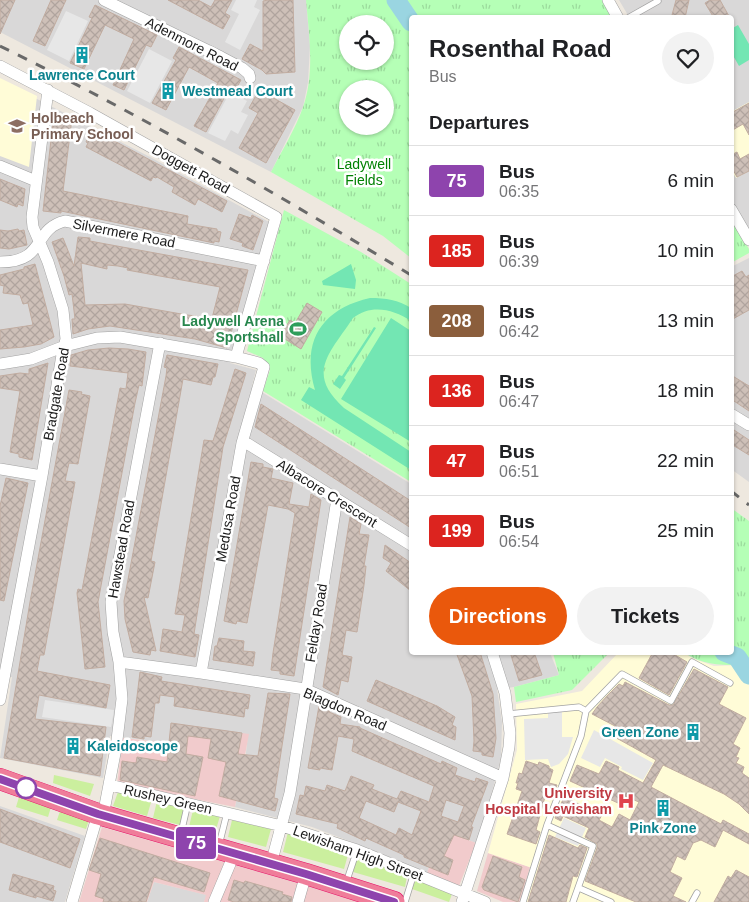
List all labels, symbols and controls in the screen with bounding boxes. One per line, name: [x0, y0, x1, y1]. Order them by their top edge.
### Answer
street label: Adenmore Road: [143, 14, 241, 74]
map controls: [339, 15, 394, 135]
button: locate: [339, 15, 394, 70]
button: heart: [662, 32, 714, 84]
text: Rosenthal Road: [429, 35, 612, 62]
building icon: Lawrence Court: [72, 45, 92, 65]
place label: Lawrence Court: [29, 67, 135, 83]
text: Bus: [429, 68, 457, 85]
button: layers: [339, 80, 394, 135]
building icon: Westmead Court: [158, 81, 178, 101]
place label: Westmead Court: [182, 83, 293, 99]
place label: Holbeach Primary School: [31, 110, 134, 142]
text: Departures: [429, 112, 529, 133]
school or university icon: Holbeach Primary School: [7, 116, 27, 136]
street label: Doggett Road: [149, 141, 233, 197]
park label: Ladywell Fields: [337, 156, 391, 188]
text: Bus: [499, 161, 535, 182]
text: 6 min: [668, 170, 714, 191]
text: 75: [446, 171, 467, 191]
text: 06:35: [499, 183, 539, 200]
street label: Silvermere Road: [71, 215, 177, 251]
text: Bus: [499, 231, 535, 252]
text: 10 min: [657, 240, 714, 261]
text: 185: [441, 241, 472, 261]
text: 06:39: [499, 253, 539, 270]
text: Bus: [499, 301, 535, 322]
text: 13 min: [657, 310, 714, 331]
text: 208: [441, 311, 472, 331]
place label: Ladywell Arena Sportshall: [182, 313, 284, 345]
sports icon: Ladywell Arena Sportshall: [288, 319, 308, 339]
text: 06:42: [499, 323, 539, 340]
street label: Bradgate Road: [40, 346, 72, 442]
text: Bus: [499, 371, 535, 392]
text: 18 min: [657, 380, 714, 401]
text: 136: [441, 381, 472, 401]
text: 06:47: [499, 393, 539, 410]
text: Bus: [499, 441, 535, 462]
text: 22 min: [657, 450, 714, 471]
text: 47: [446, 451, 467, 471]
street label: Albacore Crescent: [274, 456, 380, 530]
text: 06:51: [499, 463, 539, 480]
street label: Medusa Road: [213, 475, 243, 563]
street label: Hawstead Road: [104, 499, 138, 599]
text: Bus: [499, 511, 535, 532]
text: 25 min: [657, 520, 714, 541]
text: 199: [441, 521, 472, 541]
text: 06:54: [499, 533, 539, 550]
street label: Felday Road: [302, 583, 330, 663]
button: Directions: [429, 587, 567, 645]
button: Tickets: [577, 587, 714, 645]
street label: Blagdon Road: [301, 684, 389, 734]
building icon: Green Zone: [683, 722, 703, 742]
place label: Green Zone: [601, 724, 679, 740]
building icon: Kaleidoscope: [63, 736, 83, 756]
place label: Kaleidoscope: [87, 738, 178, 754]
unlabelled marker: [15, 777, 37, 799]
street label: Rushey Green: [122, 781, 214, 817]
place label: University Hospital Lewisham: [485, 785, 612, 817]
hospital icon: University Hospital Lewisham: [616, 791, 636, 811]
building icon: Pink Zone: [653, 798, 673, 818]
place label: Pink Zone: [630, 820, 697, 836]
street label: Lewisham High Street: [291, 822, 425, 884]
line badge: 75: [174, 827, 218, 859]
text: 75: [186, 833, 206, 853]

